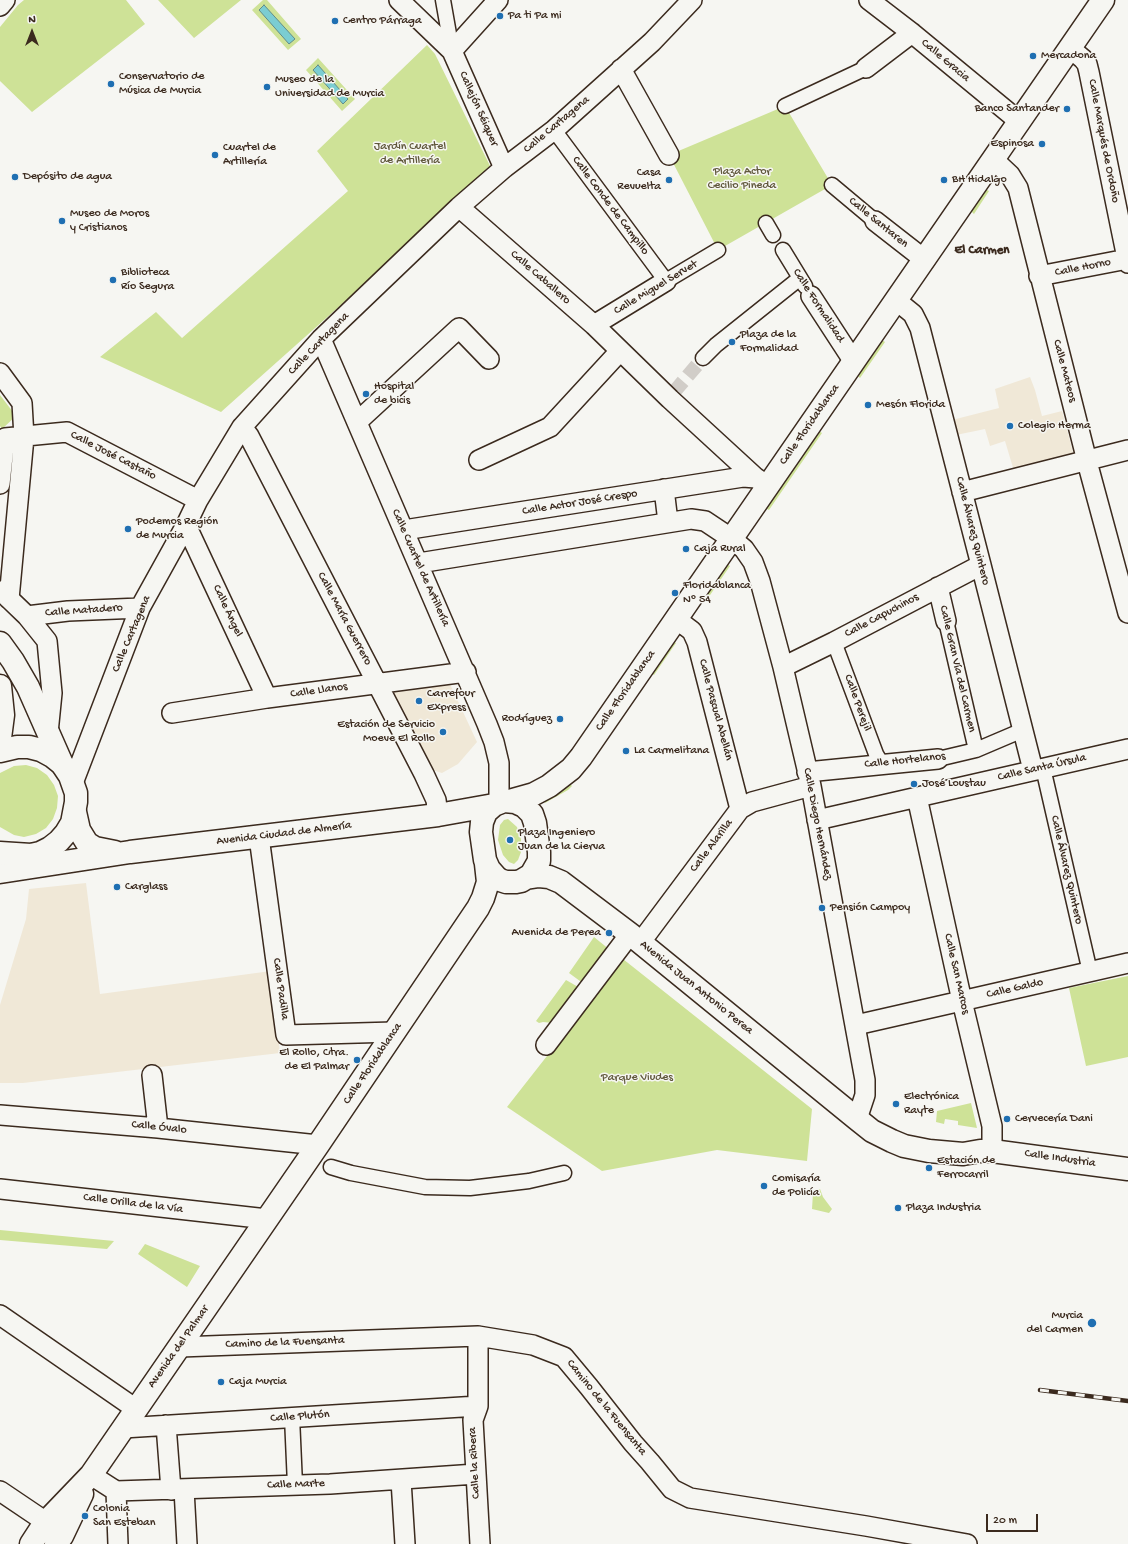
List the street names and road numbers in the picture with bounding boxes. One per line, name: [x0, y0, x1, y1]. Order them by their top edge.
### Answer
street label: Calle Gracia: [918, 36, 972, 86]
street label: Callejón Séiquer: [455, 69, 501, 149]
street label: Calle Marqués de Ordoño: [1084, 78, 1122, 204]
street label: Calle Cartagena: [521, 93, 593, 157]
street label: Calle Conde de Campillo: [568, 154, 652, 258]
street label: Calle Santaren: [845, 194, 911, 252]
street label: Calle Caballero: [507, 248, 573, 308]
street label: Calle Horno: [1054, 256, 1112, 280]
street label: Calle Miguel Servet: [612, 257, 700, 319]
street label: Calle Formalidad: [789, 266, 847, 346]
street label: Calle Cartagena: [285, 310, 353, 378]
street label: Calle Mateos: [1049, 338, 1079, 404]
street label: Calle Floridablanca: [777, 382, 843, 468]
street label: Calle José Castaño: [68, 428, 158, 484]
street label: Calle Álvarez Quintero: [952, 475, 992, 587]
street label: Calle Actor José Crespo: [521, 487, 639, 519]
street label: Calle Cuartel de Artillería: [388, 507, 452, 629]
street label: Calle María Guerrero: [313, 570, 375, 668]
street label: Calle Ángel: [209, 583, 245, 639]
street label: Calle Capuchinos: [843, 590, 921, 642]
street label: Calle Cartagena: [109, 594, 155, 674]
street label: Calle Matadero: [45, 601, 123, 621]
street label: Calle Gran Vía del Carmen: [935, 604, 979, 734]
street label: Calle Floridablanca: [593, 648, 659, 734]
street label: Calle Pascual Abellán: [695, 658, 735, 762]
street label: Calle Perejil: [840, 673, 874, 733]
street label: Calle Llanos: [290, 680, 348, 702]
street label: Calle Hortelanos: [864, 750, 946, 772]
street label: Calle Santa Úrsula: [996, 751, 1088, 785]
street label: Calle Diego Hernández: [799, 767, 835, 881]
street label: Calle Álvarez Quintero: [1046, 814, 1086, 926]
street label: Calle Alarilla: [687, 817, 737, 875]
street label: Avenida Ciudad de Almería: [216, 819, 352, 849]
street label: Calle San Marcos: [940, 932, 972, 1016]
street label: Avenida Juan Antonio Perea: [636, 938, 756, 1038]
street label: Calle Padilla: [269, 957, 291, 1021]
street label: Calle Galdo: [985, 976, 1045, 1002]
street label: Calle Floridablanca: [340, 1021, 406, 1107]
street label: Calle Óvalo: [131, 1118, 187, 1138]
street label: Calle Industria: [1024, 1147, 1096, 1171]
street label: Calle Orilla de la Vía: [82, 1191, 184, 1217]
street label: Avenida del Palmar: [145, 1303, 213, 1391]
street label: Camino de la Fuensanta: [225, 1334, 345, 1352]
street label: Camino de la Fuensanta: [563, 1357, 649, 1459]
street label: Calle Plutón: [270, 1408, 330, 1426]
street label: Calle la Ribera: [466, 1427, 484, 1499]
street label: Calle Marte: [267, 1477, 325, 1493]

